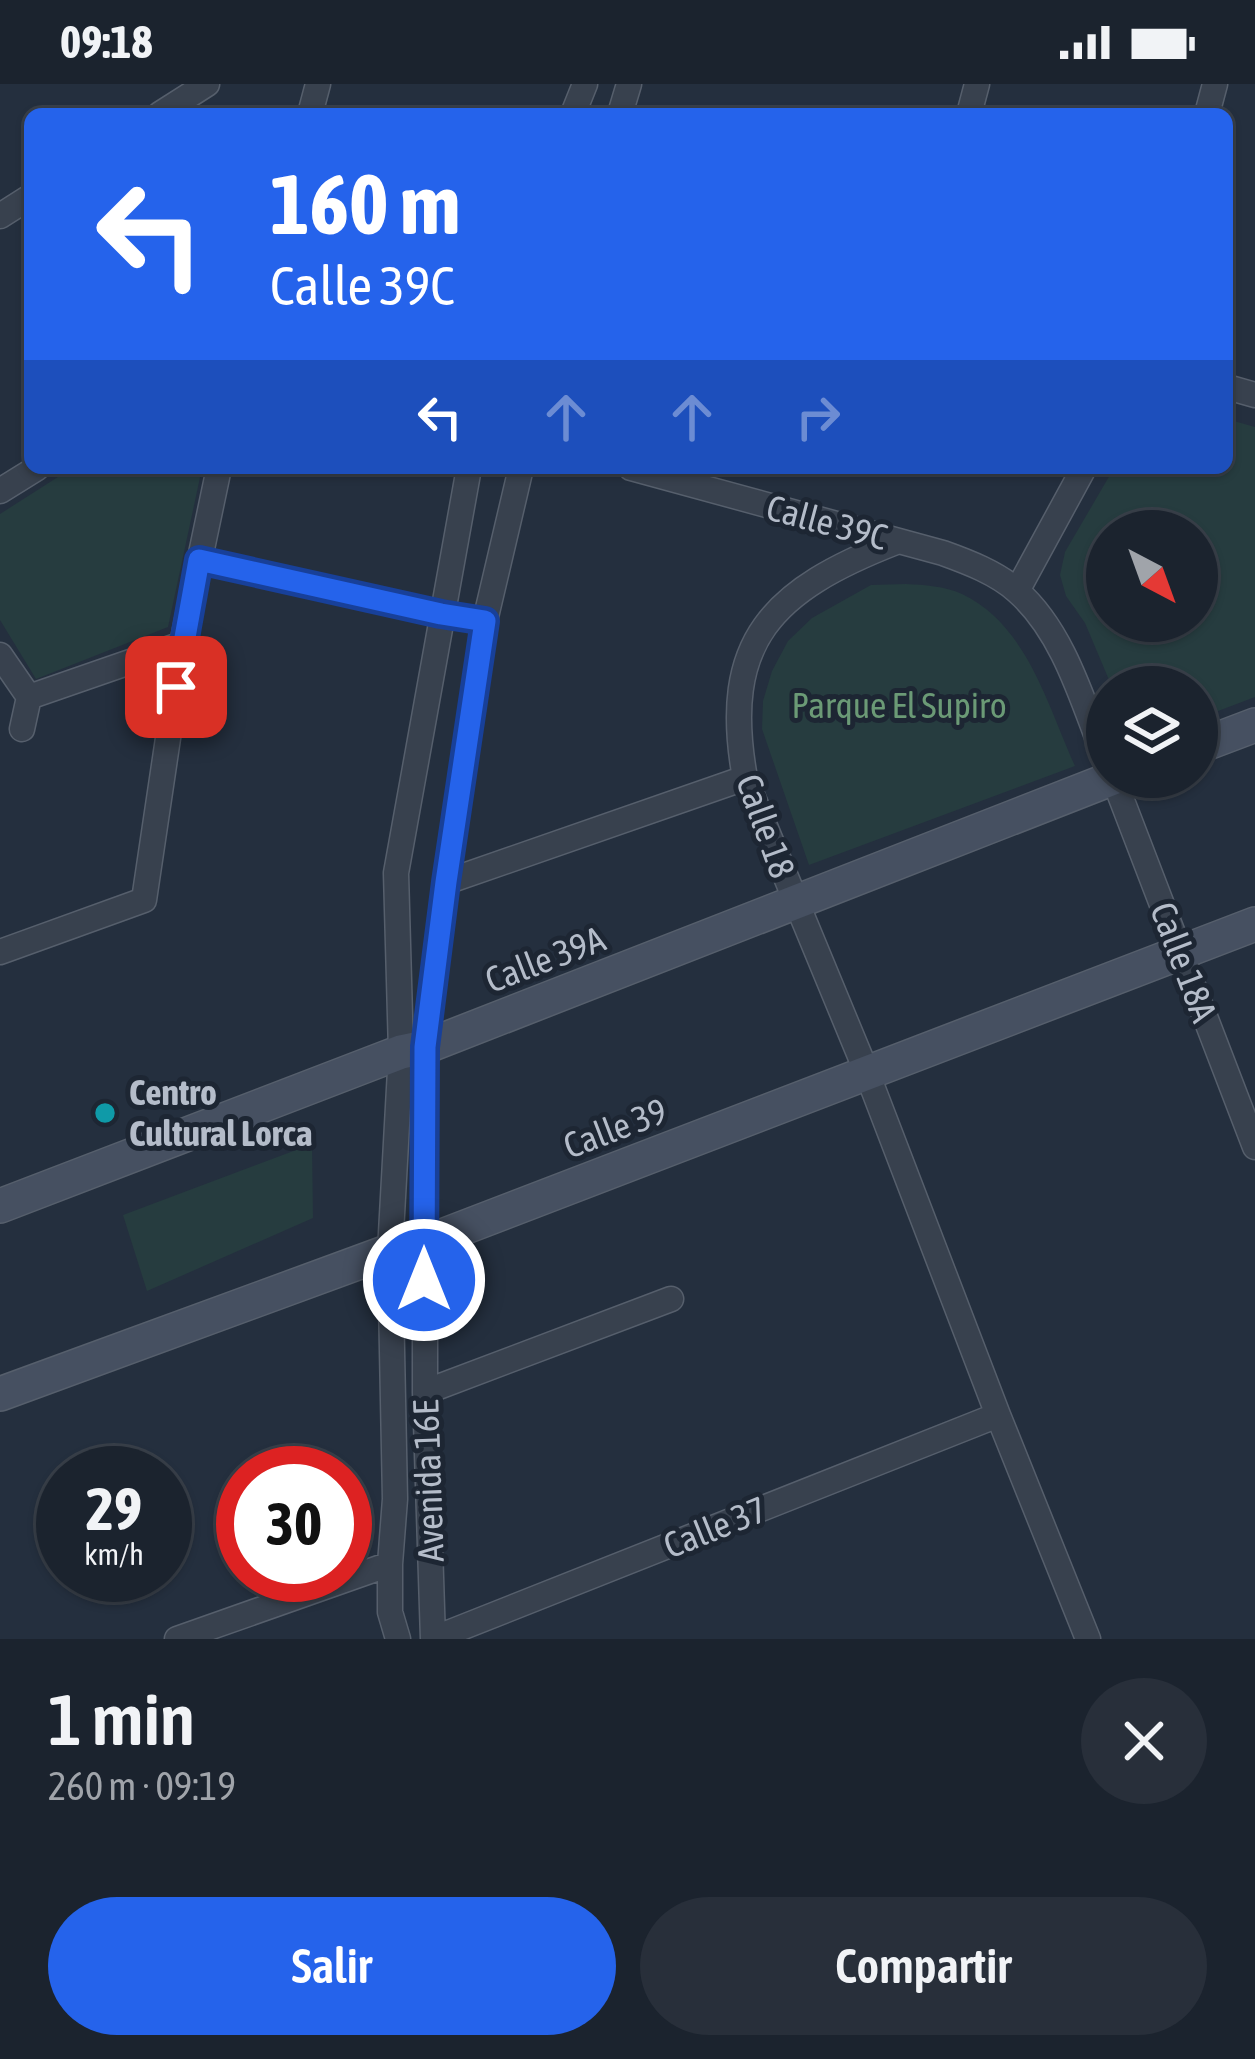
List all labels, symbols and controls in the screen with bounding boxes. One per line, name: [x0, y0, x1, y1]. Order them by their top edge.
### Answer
text: 09:18: [60, 16, 153, 68]
icon: left: [72, 156, 228, 312]
text: 160 m: [270, 156, 460, 252]
text: Calle 39C: [270, 255, 454, 316]
icon: left: [407, 384, 473, 450]
icon: ahead: [533, 384, 599, 450]
icon: ahead: [659, 384, 725, 450]
icon: right: [785, 384, 851, 450]
street label: Calle 39C: [762, 486, 892, 558]
north arrow: [1086, 510, 1218, 642]
map controls: [1086, 510, 1218, 798]
pin: [125, 636, 227, 738]
icon: arrive: [143, 654, 209, 720]
button: layers: [1086, 666, 1218, 798]
park label: Parque El Supiro: [791, 684, 1007, 726]
street label: Calle 18: [728, 769, 804, 883]
street label: Calle 18A: [1142, 896, 1226, 1028]
street label: Calle 39A: [479, 917, 611, 1001]
place label: Centro Cultural Lorca: [129, 1071, 313, 1154]
street label: Calle 39: [558, 1089, 672, 1167]
marker: Centro Cultural Lorca: [92, 1100, 118, 1126]
position arrow: [361, 1217, 487, 1343]
street label: Avenida 16E: [404, 1399, 452, 1563]
speed limit sign: 30: [216, 1446, 372, 1602]
text: 29: [86, 1474, 142, 1543]
street label: Calle 37: [658, 1488, 772, 1566]
text: km/h: [84, 1537, 144, 1571]
text: 1 min: [48, 1678, 195, 1760]
button: close: [1081, 1678, 1207, 1804]
text: 260 m · 09:19: [48, 1764, 236, 1808]
button: Salir: [48, 1897, 616, 2035]
button: Compartir: [640, 1897, 1207, 2035]

